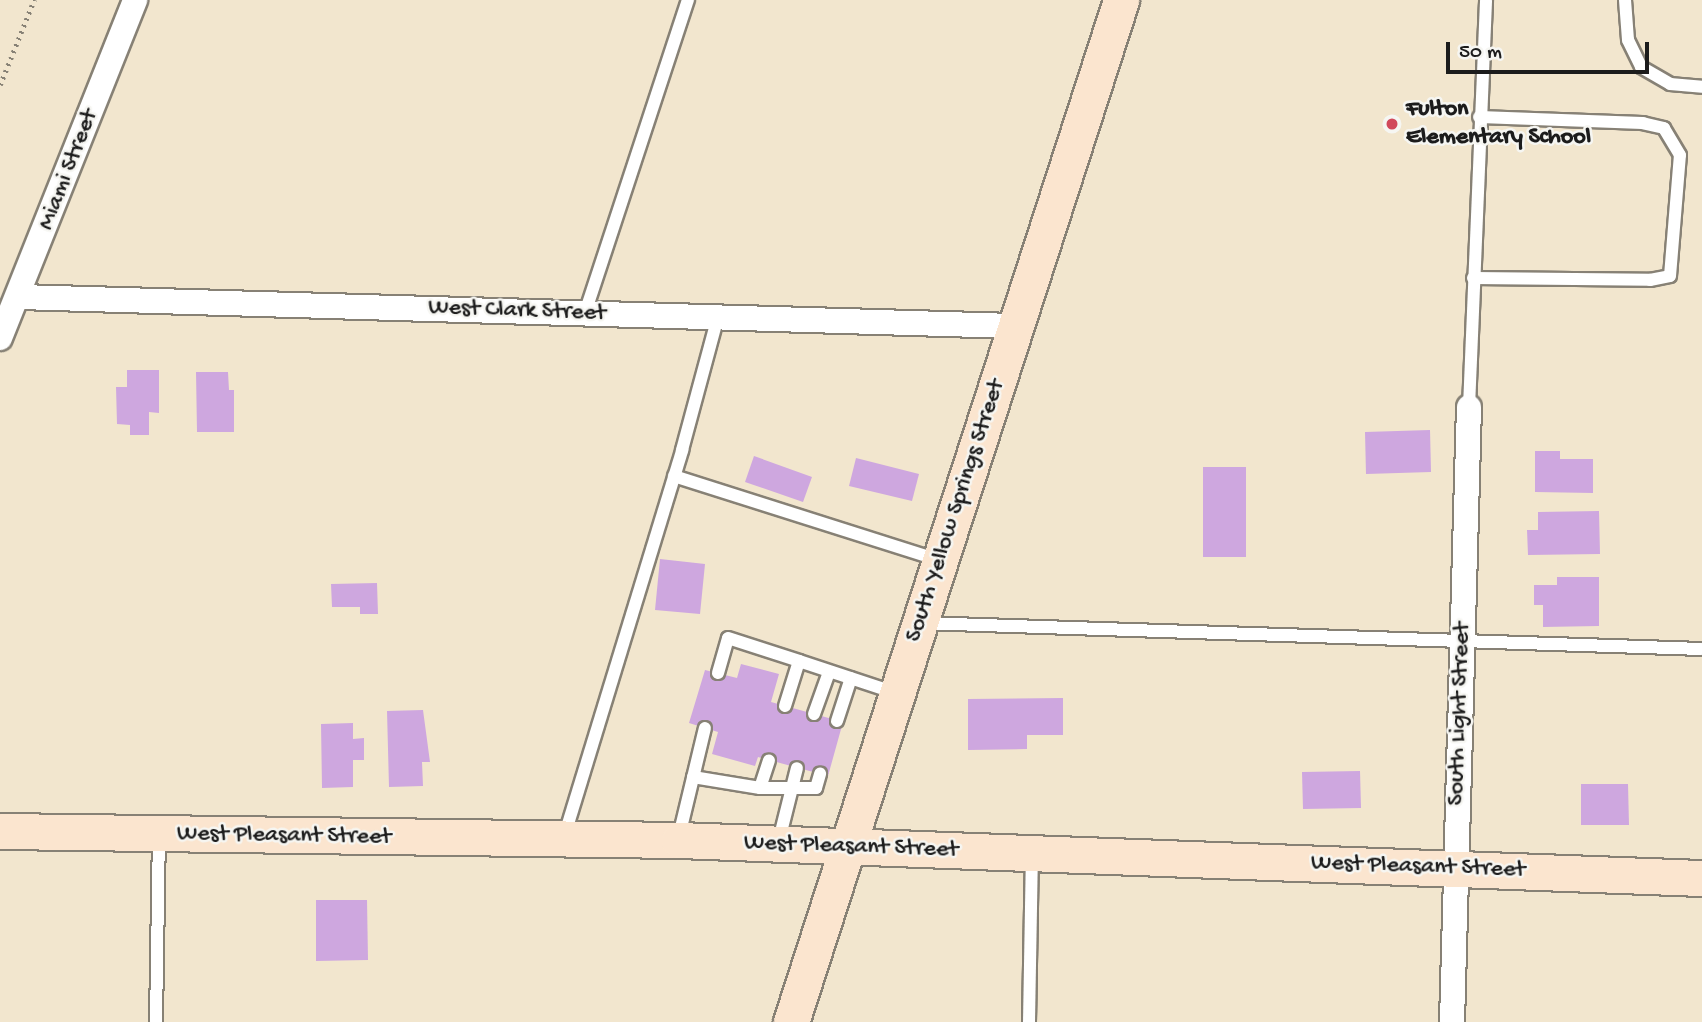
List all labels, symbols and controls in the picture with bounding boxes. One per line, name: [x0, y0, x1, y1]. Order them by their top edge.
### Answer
scale bar: [1450, 28, 1653, 72]
text: 50 m: [1459, 41, 1502, 66]
place label: Fulton Elementary School: [1406, 96, 1591, 152]
street label: Miami Street: [33, 106, 105, 234]
marker: Fulton Elementary School: [1384, 116, 1400, 132]
street label: West Clark Street: [428, 294, 606, 328]
street label: South Yellow Springs Street: [900, 376, 1012, 646]
street label: South Light Street: [1442, 622, 1478, 806]
street label: West Pleasant Street: [177, 820, 391, 852]
street label: West Pleasant Street: [743, 829, 959, 865]
street label: West Pleasant Street: [1310, 849, 1526, 885]

